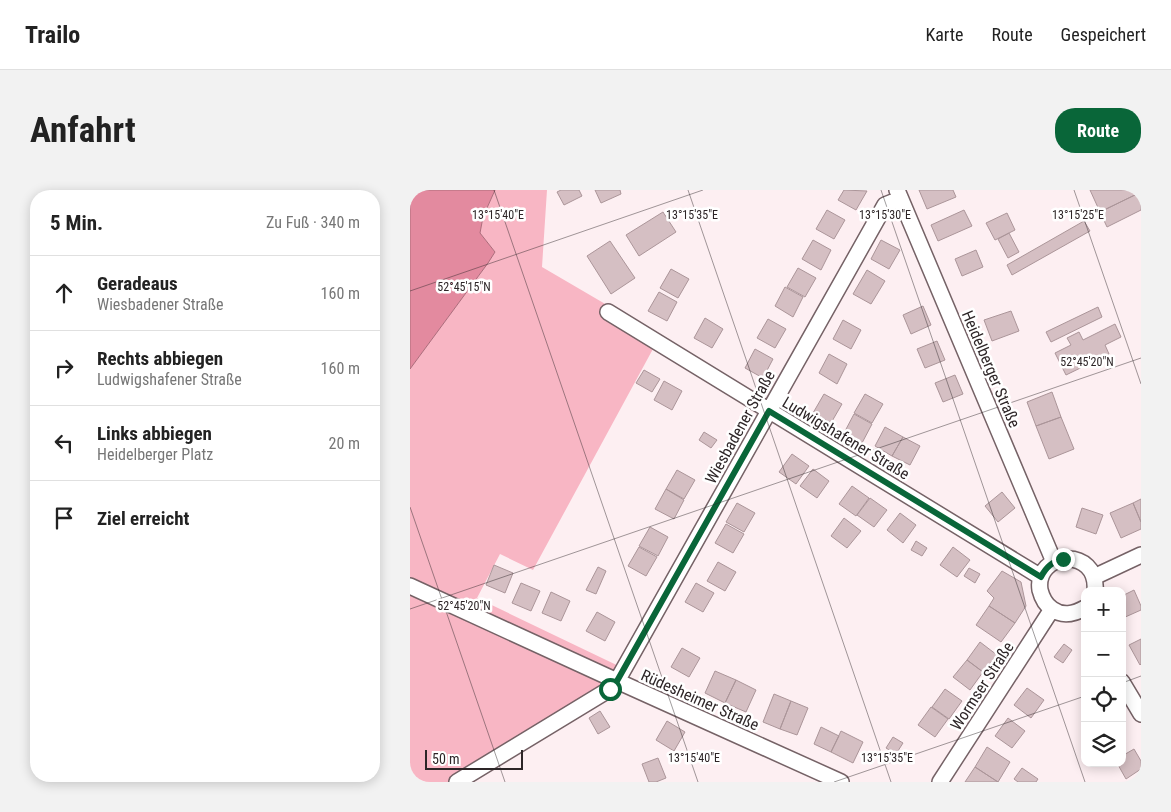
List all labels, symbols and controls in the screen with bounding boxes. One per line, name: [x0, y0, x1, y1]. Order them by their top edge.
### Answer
text: Trailo: [25, 21, 80, 49]
text: Karte: [925, 24, 964, 45]
text: Route: [992, 24, 1033, 45]
text: Gespeichert: [1061, 24, 1146, 45]
button: Route: [1055, 108, 1141, 153]
text: Anfahrt: [30, 110, 136, 151]
text: 13°15'40"E: [472, 208, 524, 222]
text: 13°15'35"E: [666, 208, 718, 222]
text: 13°15'30"E: [859, 208, 911, 222]
text: 13°15'25"E: [1052, 208, 1104, 222]
text: 5 Min.: [50, 211, 103, 235]
text: Zu Fuß · 340 m: [266, 213, 360, 232]
text: Geradeaus: [97, 272, 178, 295]
icon: ahead: [50, 279, 78, 307]
text: 52°45'15"N: [437, 280, 491, 294]
text: 160 m: [321, 284, 360, 303]
text: Wiesbadener Straße: [97, 295, 224, 314]
street label: Heidelberger Straße: [958, 308, 1024, 430]
text: Rechts abbiegen: [97, 347, 223, 370]
icon: right: [50, 354, 78, 382]
text: 52°45'20"N: [1060, 355, 1114, 369]
text: 160 m: [321, 359, 360, 378]
street label: Wiesbadener Straße: [701, 367, 779, 487]
text: Ludwigshafener Straße: [97, 370, 242, 389]
street label: Ludwigshafener Straße: [779, 393, 913, 483]
text: Links abbiegen: [97, 422, 212, 445]
icon: left: [50, 429, 78, 457]
text: 20 m: [328, 434, 360, 453]
text: Heidelberger Platz: [97, 445, 213, 464]
icon: arrive: [50, 504, 78, 532]
text: Ziel erreicht: [97, 507, 189, 530]
route end: [1052, 548, 1075, 571]
map controls: [1081, 587, 1126, 767]
button: +: [1081, 587, 1126, 632]
text: 52°45'20"N: [437, 599, 491, 613]
button: −: [1081, 632, 1126, 677]
street label: Wormser Straße: [946, 638, 1018, 734]
street label: Rüdesheimer Straße: [638, 665, 762, 735]
button: locate: [1081, 677, 1126, 722]
route start: [599, 678, 622, 701]
button: layers: [1081, 722, 1126, 767]
scale bar: [425, 747, 522, 770]
text: 50 m: [432, 751, 460, 767]
text: 13°15'40"E: [668, 751, 720, 765]
text: 13°15'35"E: [861, 751, 913, 765]

